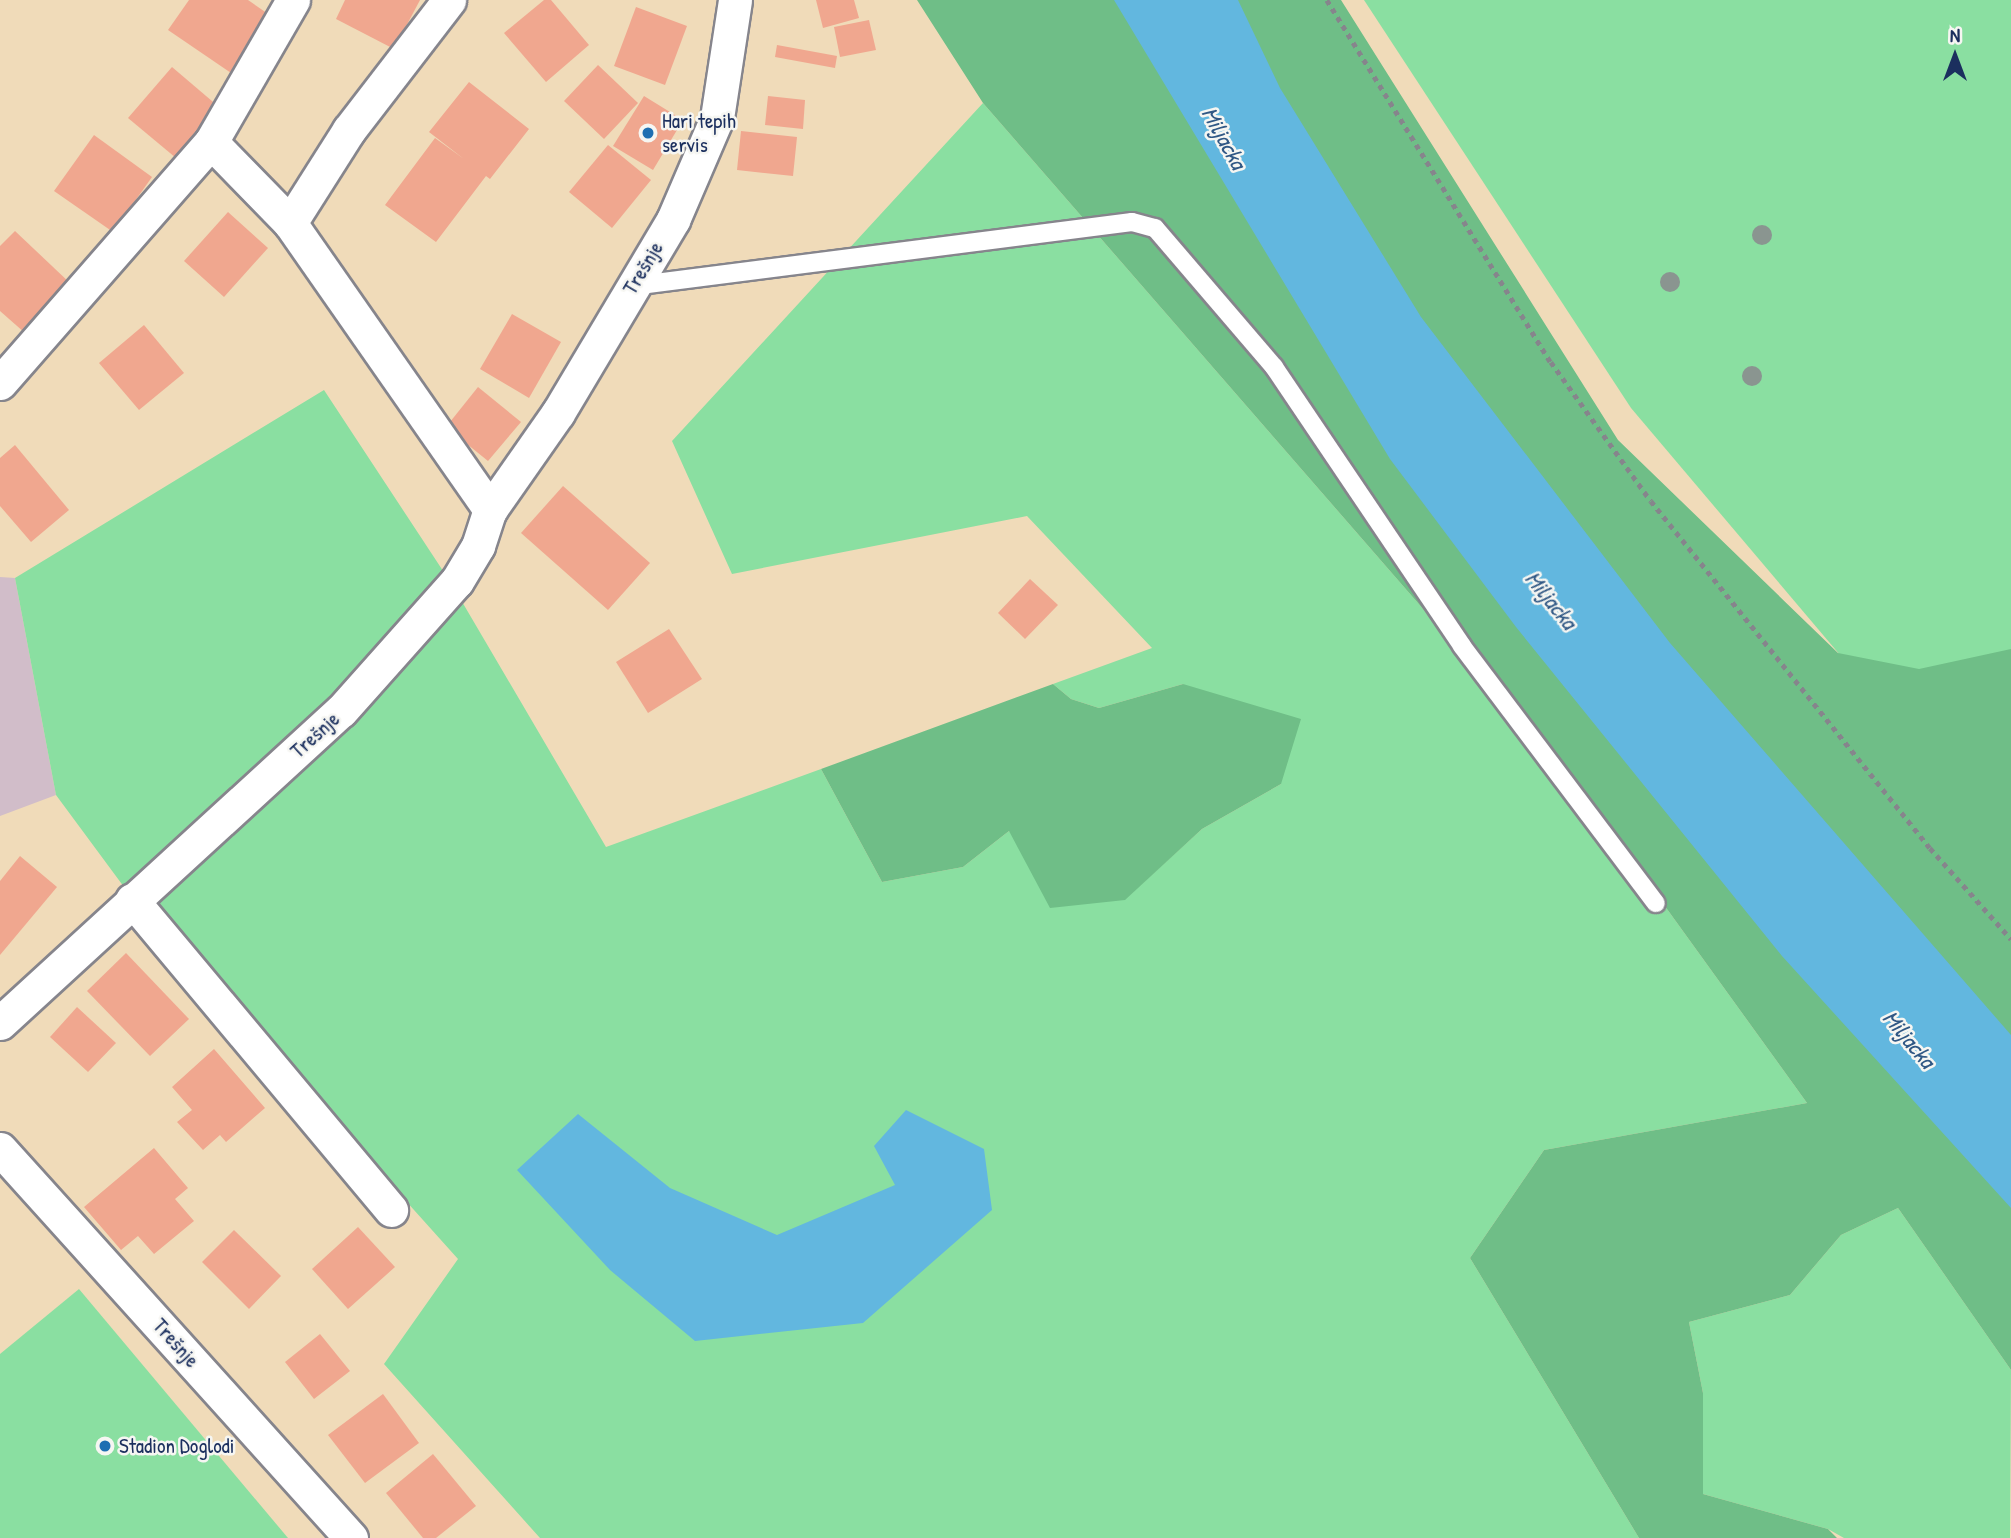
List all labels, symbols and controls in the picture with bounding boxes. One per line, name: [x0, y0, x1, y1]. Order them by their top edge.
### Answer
north arrow: [1920, 21, 1990, 91]
text: N: [1950, 22, 1960, 48]
water label: Miljacka: [1196, 102, 1252, 174]
place label: Hari tepih servis: [662, 108, 736, 158]
marker: Hari tepih servis: [640, 125, 656, 141]
street label: Trešnje: [617, 237, 669, 299]
water label: Miljacka: [1519, 565, 1583, 635]
street label: Trešnje: [285, 707, 345, 763]
water label: Miljacka: [1877, 1005, 1941, 1073]
street label: Trešnje: [148, 1313, 204, 1373]
place label: Stadion Doglodi: [119, 1433, 234, 1459]
marker: Stadion Doglodi: [97, 1438, 113, 1454]

